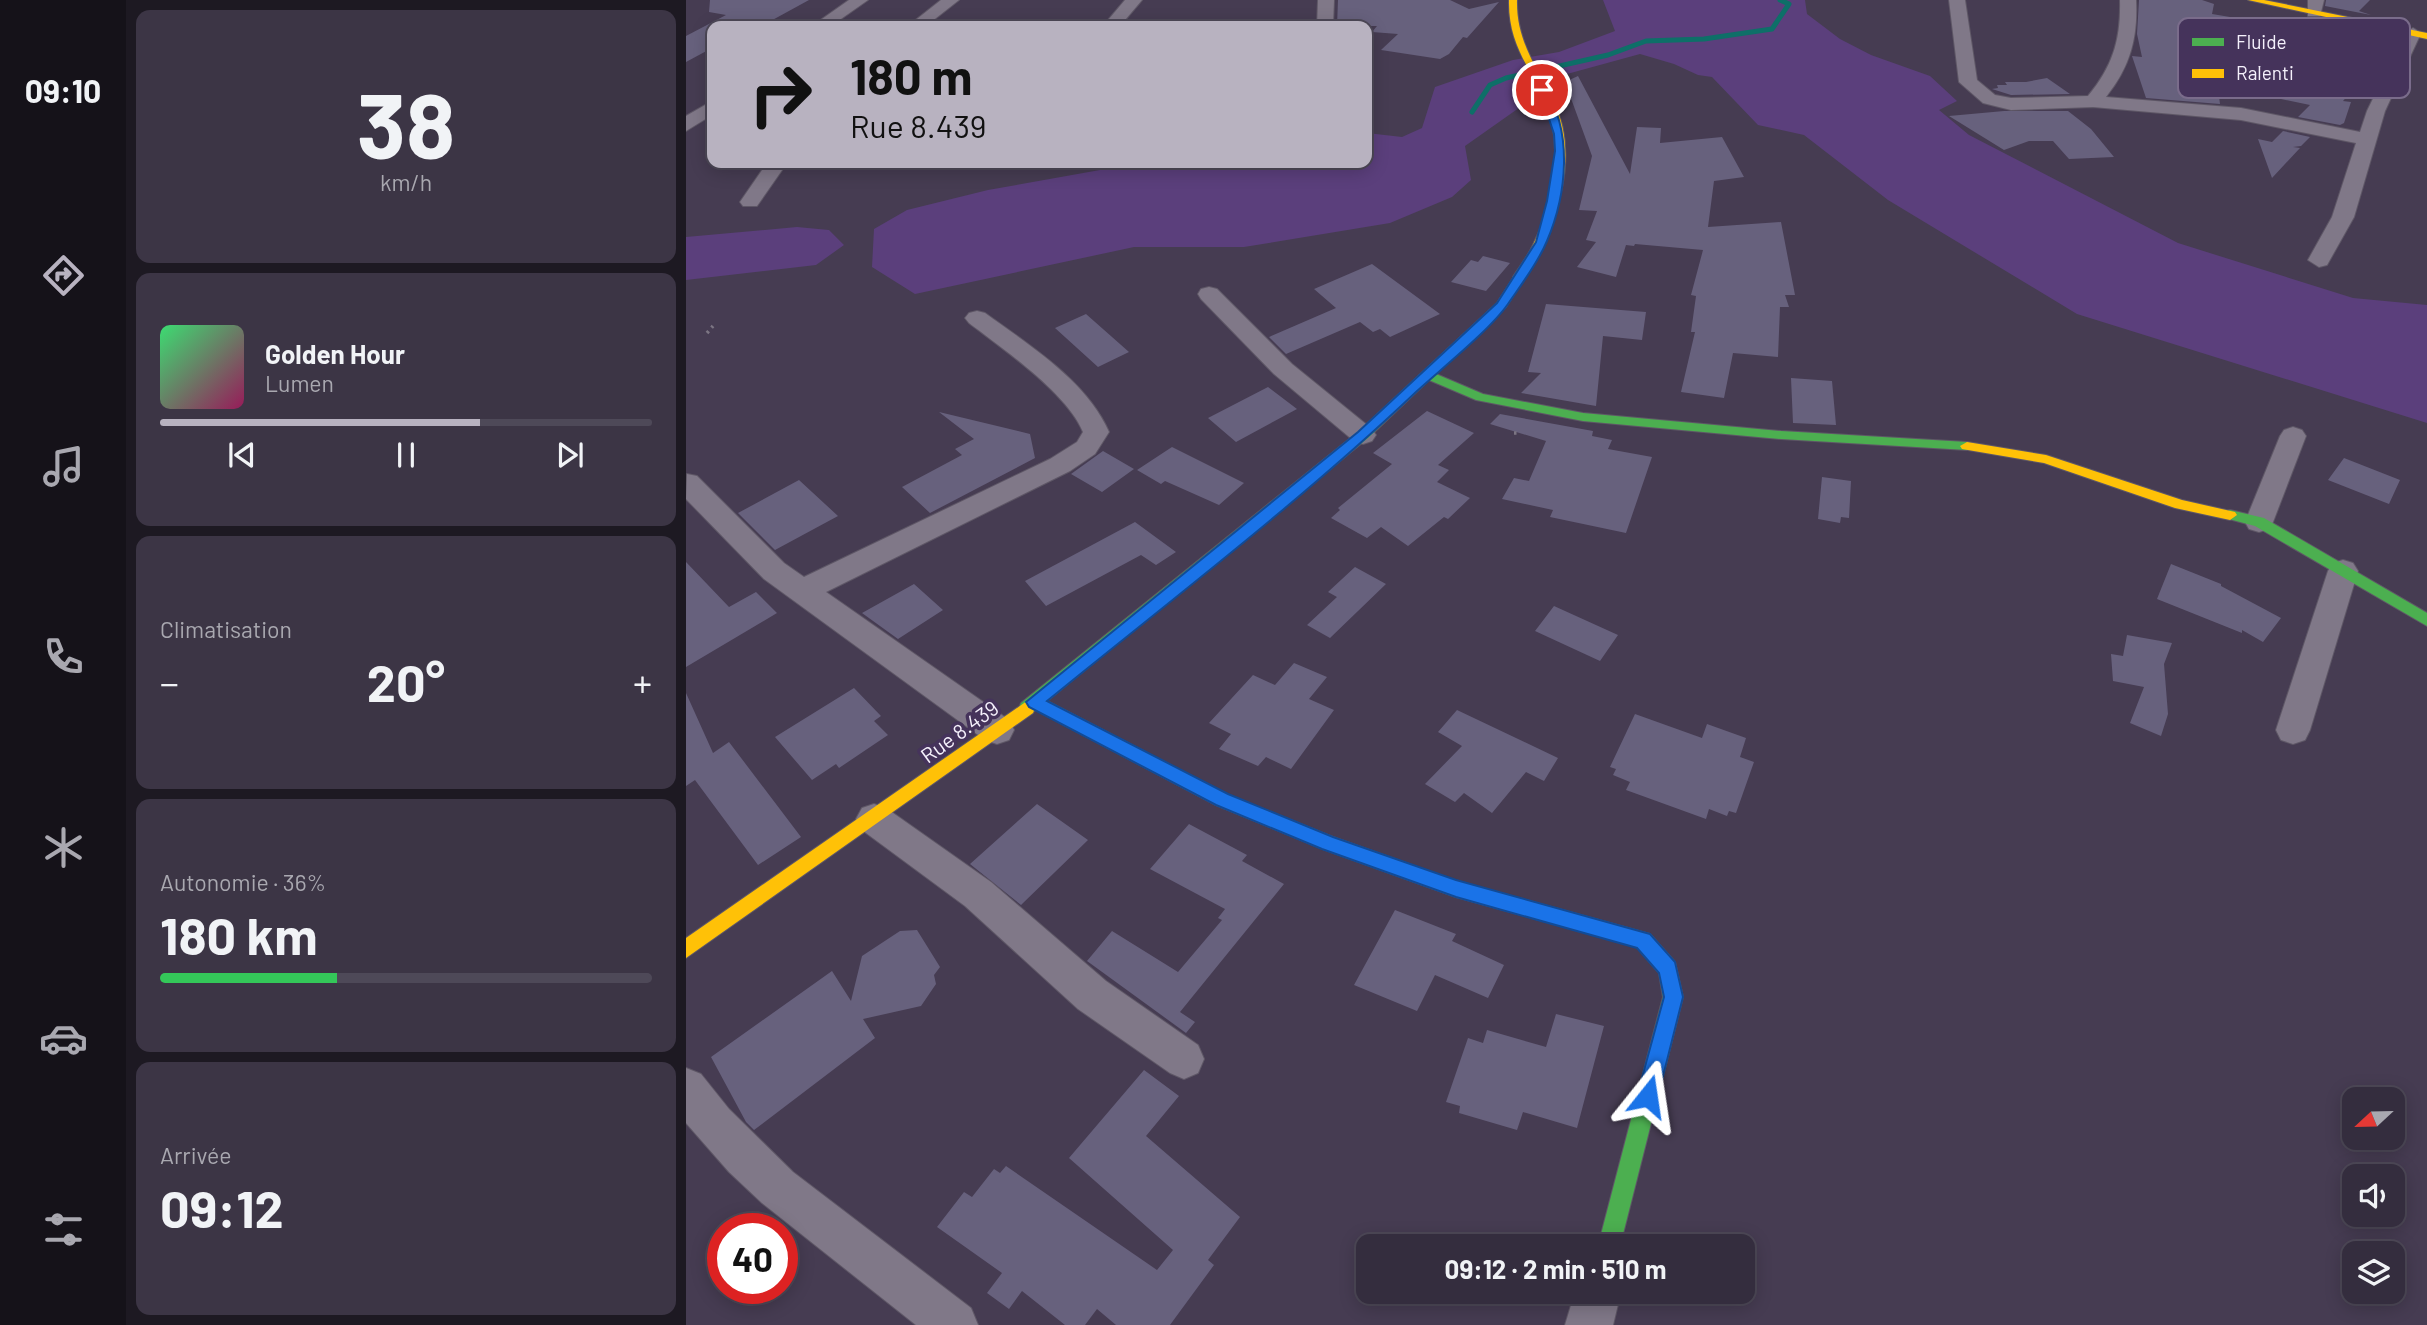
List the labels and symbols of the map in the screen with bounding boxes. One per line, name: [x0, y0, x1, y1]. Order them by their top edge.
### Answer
legend: [2178, 18, 2410, 98]
text: Fluide: [2236, 30, 2287, 53]
pin: [1512, 60, 1572, 120]
text: Ralenti: [2236, 61, 2294, 84]
street label: Rue 8.439: [915, 695, 1003, 767]
position arrow: [1611, 1059, 1685, 1133]
north arrow: [2342, 1087, 2404, 1150]
speed limit sign: 40: [707, 1213, 798, 1304]

